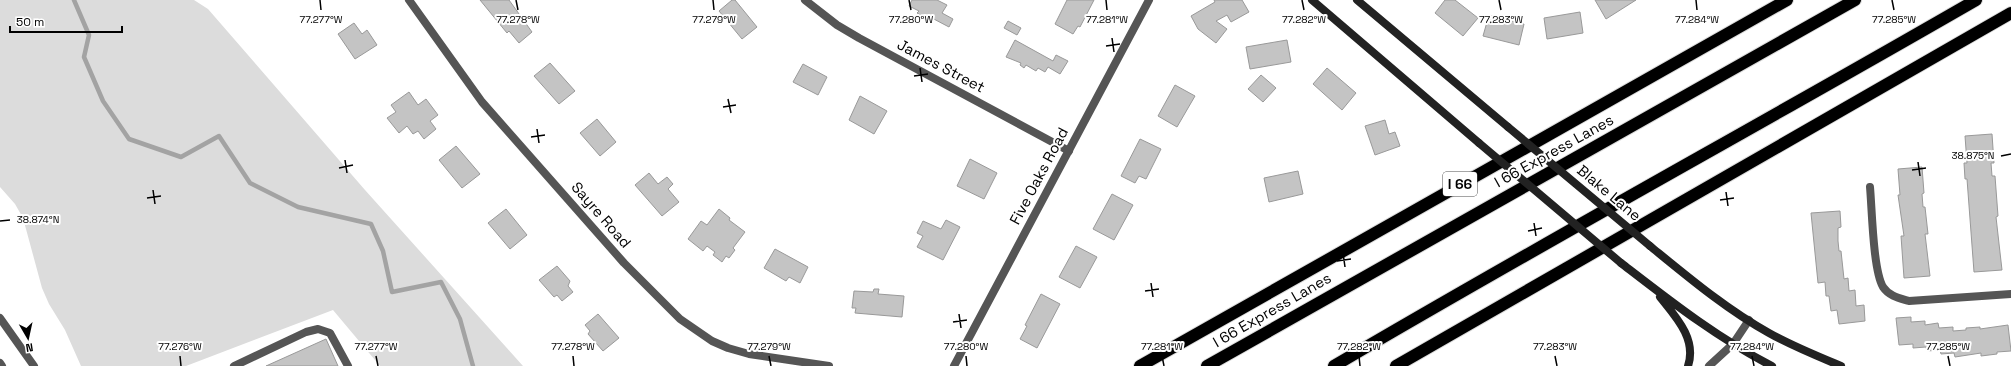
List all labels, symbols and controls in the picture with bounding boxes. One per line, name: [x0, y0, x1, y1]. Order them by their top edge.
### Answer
scale bar: [10, 8, 122, 34]
text: 77.277°W: [300, 13, 343, 26]
text: 77.278°W: [496, 13, 540, 26]
text: 77.279°W: [692, 13, 736, 26]
text: 77.280°W: [889, 13, 933, 26]
text: 77.281°W: [1086, 13, 1128, 26]
text: 77.282°W: [1282, 13, 1326, 26]
text: 77.283°W: [1479, 13, 1523, 26]
text: 77.284°W: [1675, 13, 1719, 26]
text: 77.285°W: [1872, 13, 1916, 26]
text: 50 m: [16, 14, 44, 30]
street label: James Street: [894, 35, 988, 97]
street label: I 66 Express Lanes: [1491, 110, 1617, 191]
street label: Five Oaks Road: [1005, 124, 1072, 228]
text: 38.875°N: [1952, 149, 1995, 162]
street label: Blake Lane: [1574, 160, 1645, 225]
road number: I 66: [1443, 172, 1477, 196]
street label: Sayre Road: [567, 178, 635, 252]
text: 38.874°N: [17, 213, 59, 226]
street label: I 66 Express Lanes: [1209, 268, 1334, 351]
north arrow: [8, 318, 48, 358]
text: N: [25, 340, 34, 355]
text: 77.276°W: [158, 340, 202, 353]
text: 77.277°W: [355, 340, 398, 353]
text: 77.278°W: [551, 340, 595, 353]
text: 77.279°W: [747, 340, 791, 353]
text: 77.280°W: [944, 340, 988, 353]
text: 77.281°W: [1141, 340, 1183, 353]
text: 77.282°W: [1337, 340, 1381, 353]
text: 77.283°W: [1533, 340, 1577, 353]
text: 77.284°W: [1730, 340, 1774, 353]
text: 77.285°W: [1926, 340, 1970, 353]

